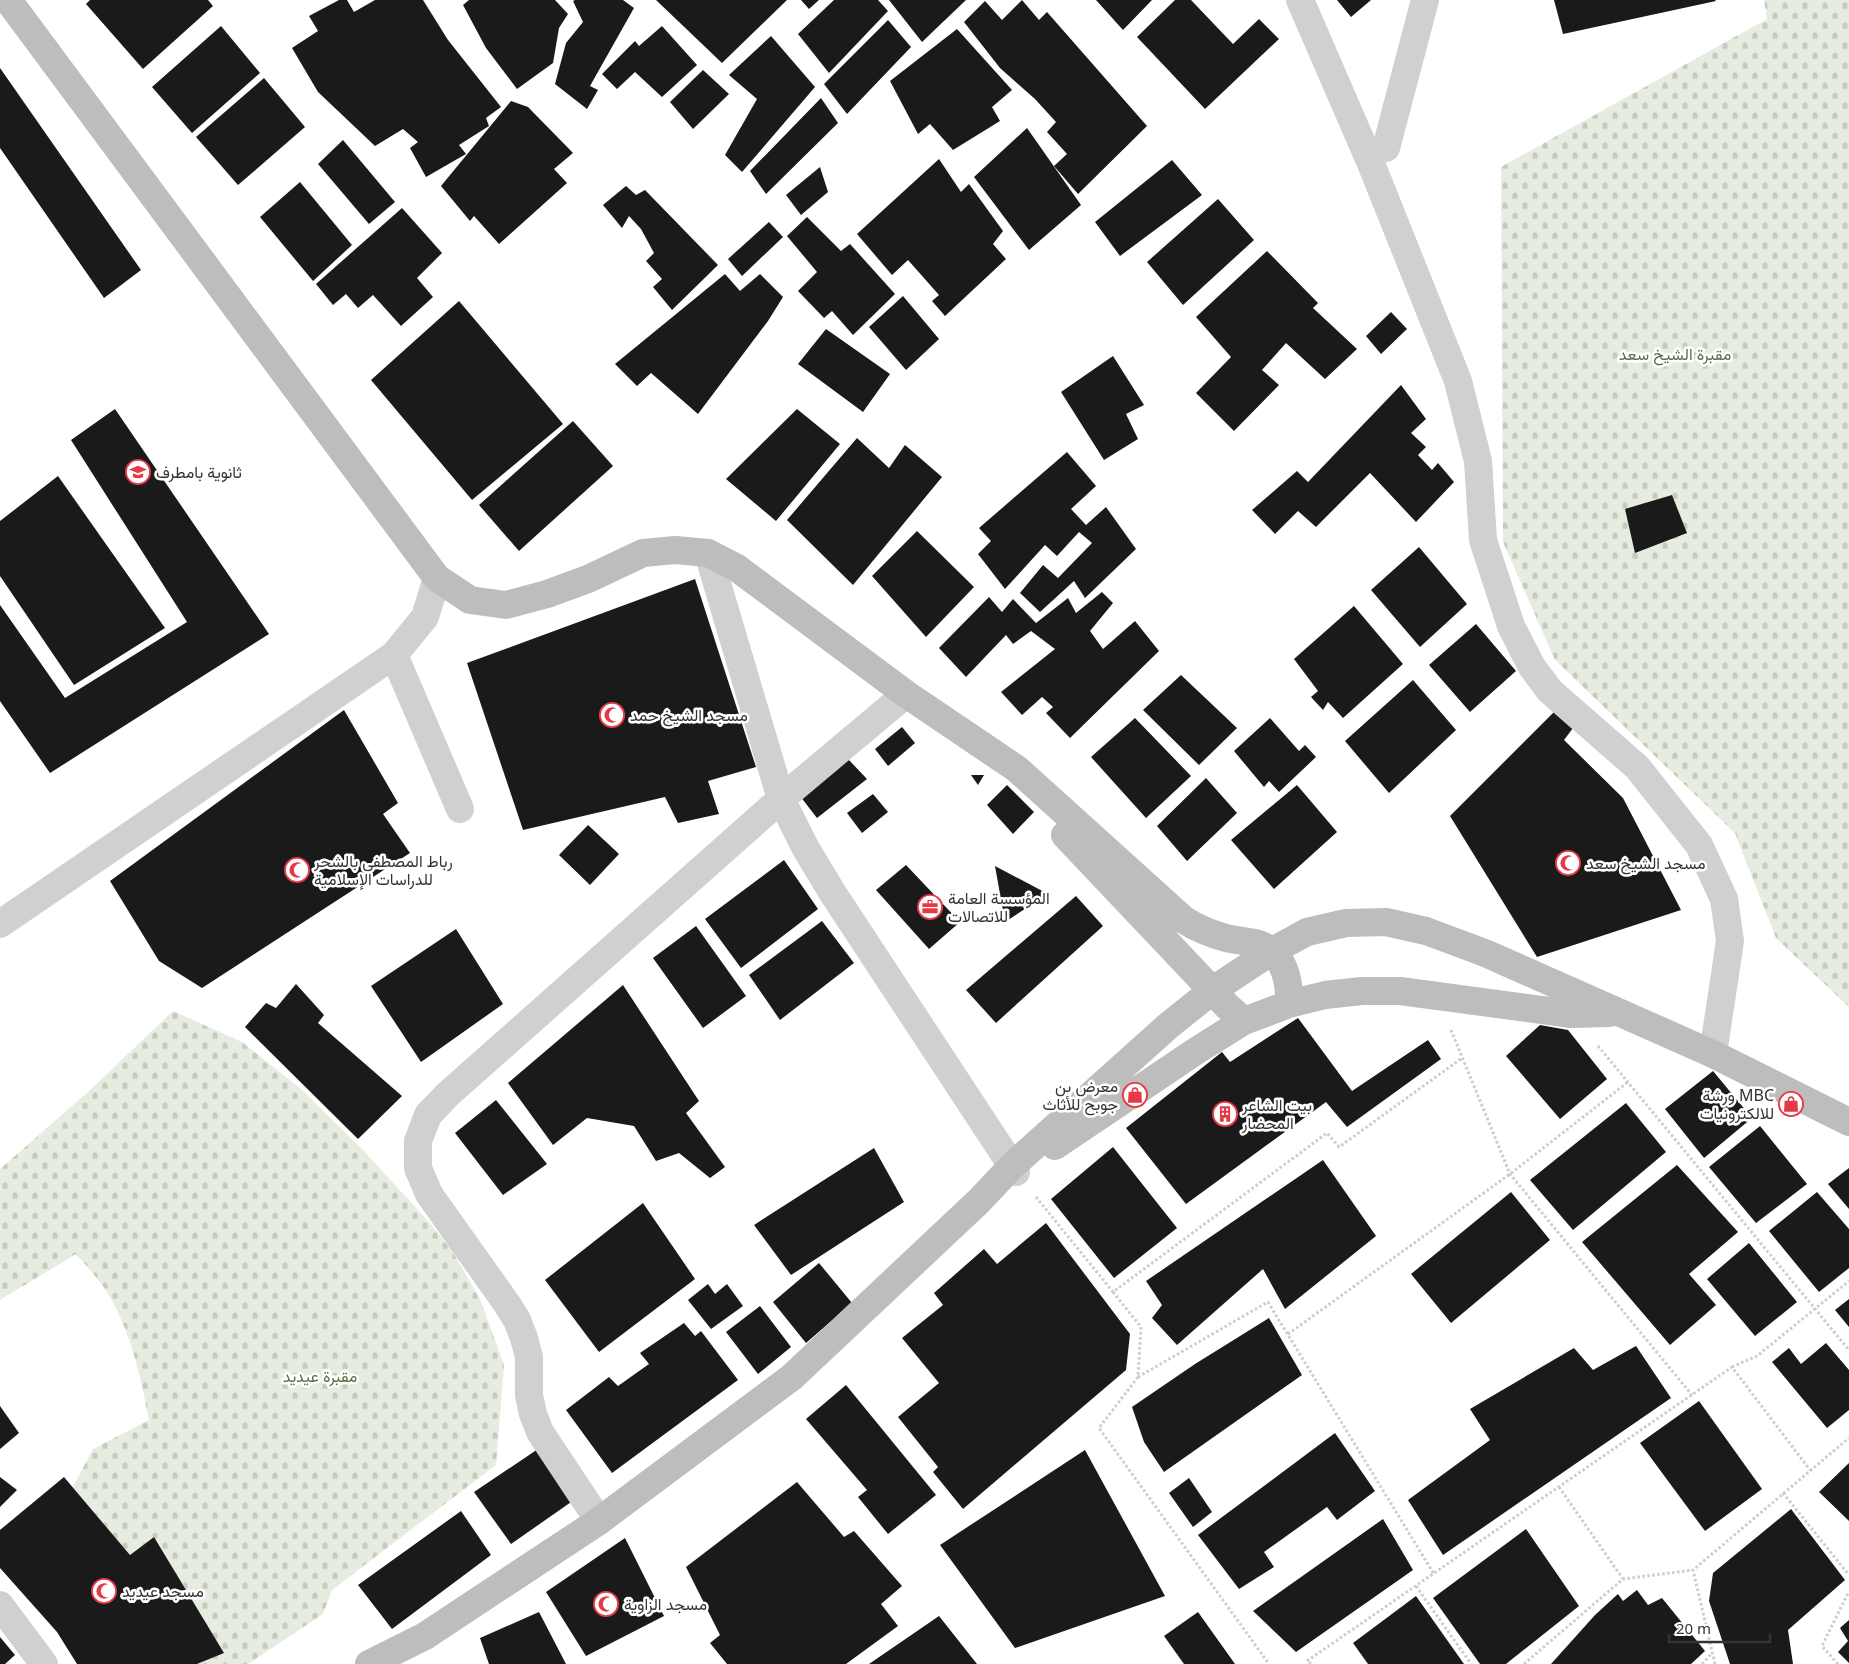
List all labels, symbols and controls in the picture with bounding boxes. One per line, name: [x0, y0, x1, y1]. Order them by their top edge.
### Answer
park label: مقبرة الشيخ سعد: [1619, 343, 1731, 366]
school or university icon: ثانوية بامطرف: [125, 459, 151, 485]
place label: ثانوية بامطرف: [156, 461, 242, 483]
mosque icon: مسجد الشيخ حمد: [599, 702, 625, 728]
place label: مسجد الشيخ حمد: [630, 704, 748, 727]
place label: رباط المصطفى بالشحر للدراسات الإسلامية: [313, 850, 453, 890]
mosque icon: مسجد الشيخ سعد: [1555, 850, 1581, 876]
place label: مسجد الشيخ سعد: [1586, 852, 1706, 875]
mosque icon: رباط المصطفى بالشحر للدراسات الإسلامية: [284, 857, 310, 883]
place label: المؤسسة العامة للاتصالات: [948, 887, 1050, 927]
office icon: المؤسسة العامة للاتصالات: [917, 894, 943, 920]
place label: معرض بن جوبح للأثاث: [1043, 1075, 1118, 1116]
shop icon: معرض بن جوبح للأثاث: [1122, 1082, 1148, 1108]
place label: ورشة MBC للالكترونيات: [1700, 1084, 1774, 1124]
shop icon: ورشة MBC للالكترونيات: [1778, 1091, 1804, 1117]
place label: بيت الشاعر المحضار: [1241, 1094, 1312, 1134]
building icon: بيت الشاعر المحضار: [1212, 1101, 1238, 1127]
park label: مقبرة عيديد: [283, 1365, 357, 1387]
mosque icon: مسجد عيديد: [91, 1578, 117, 1604]
place label: مسجد عيديد: [122, 1580, 204, 1602]
mosque icon: مسجد الزاوية: [593, 1591, 619, 1617]
place label: مسجد الزاوية: [624, 1593, 707, 1615]
scale bar: [1669, 1612, 1770, 1644]
text: 20 m: [1676, 1618, 1711, 1638]

